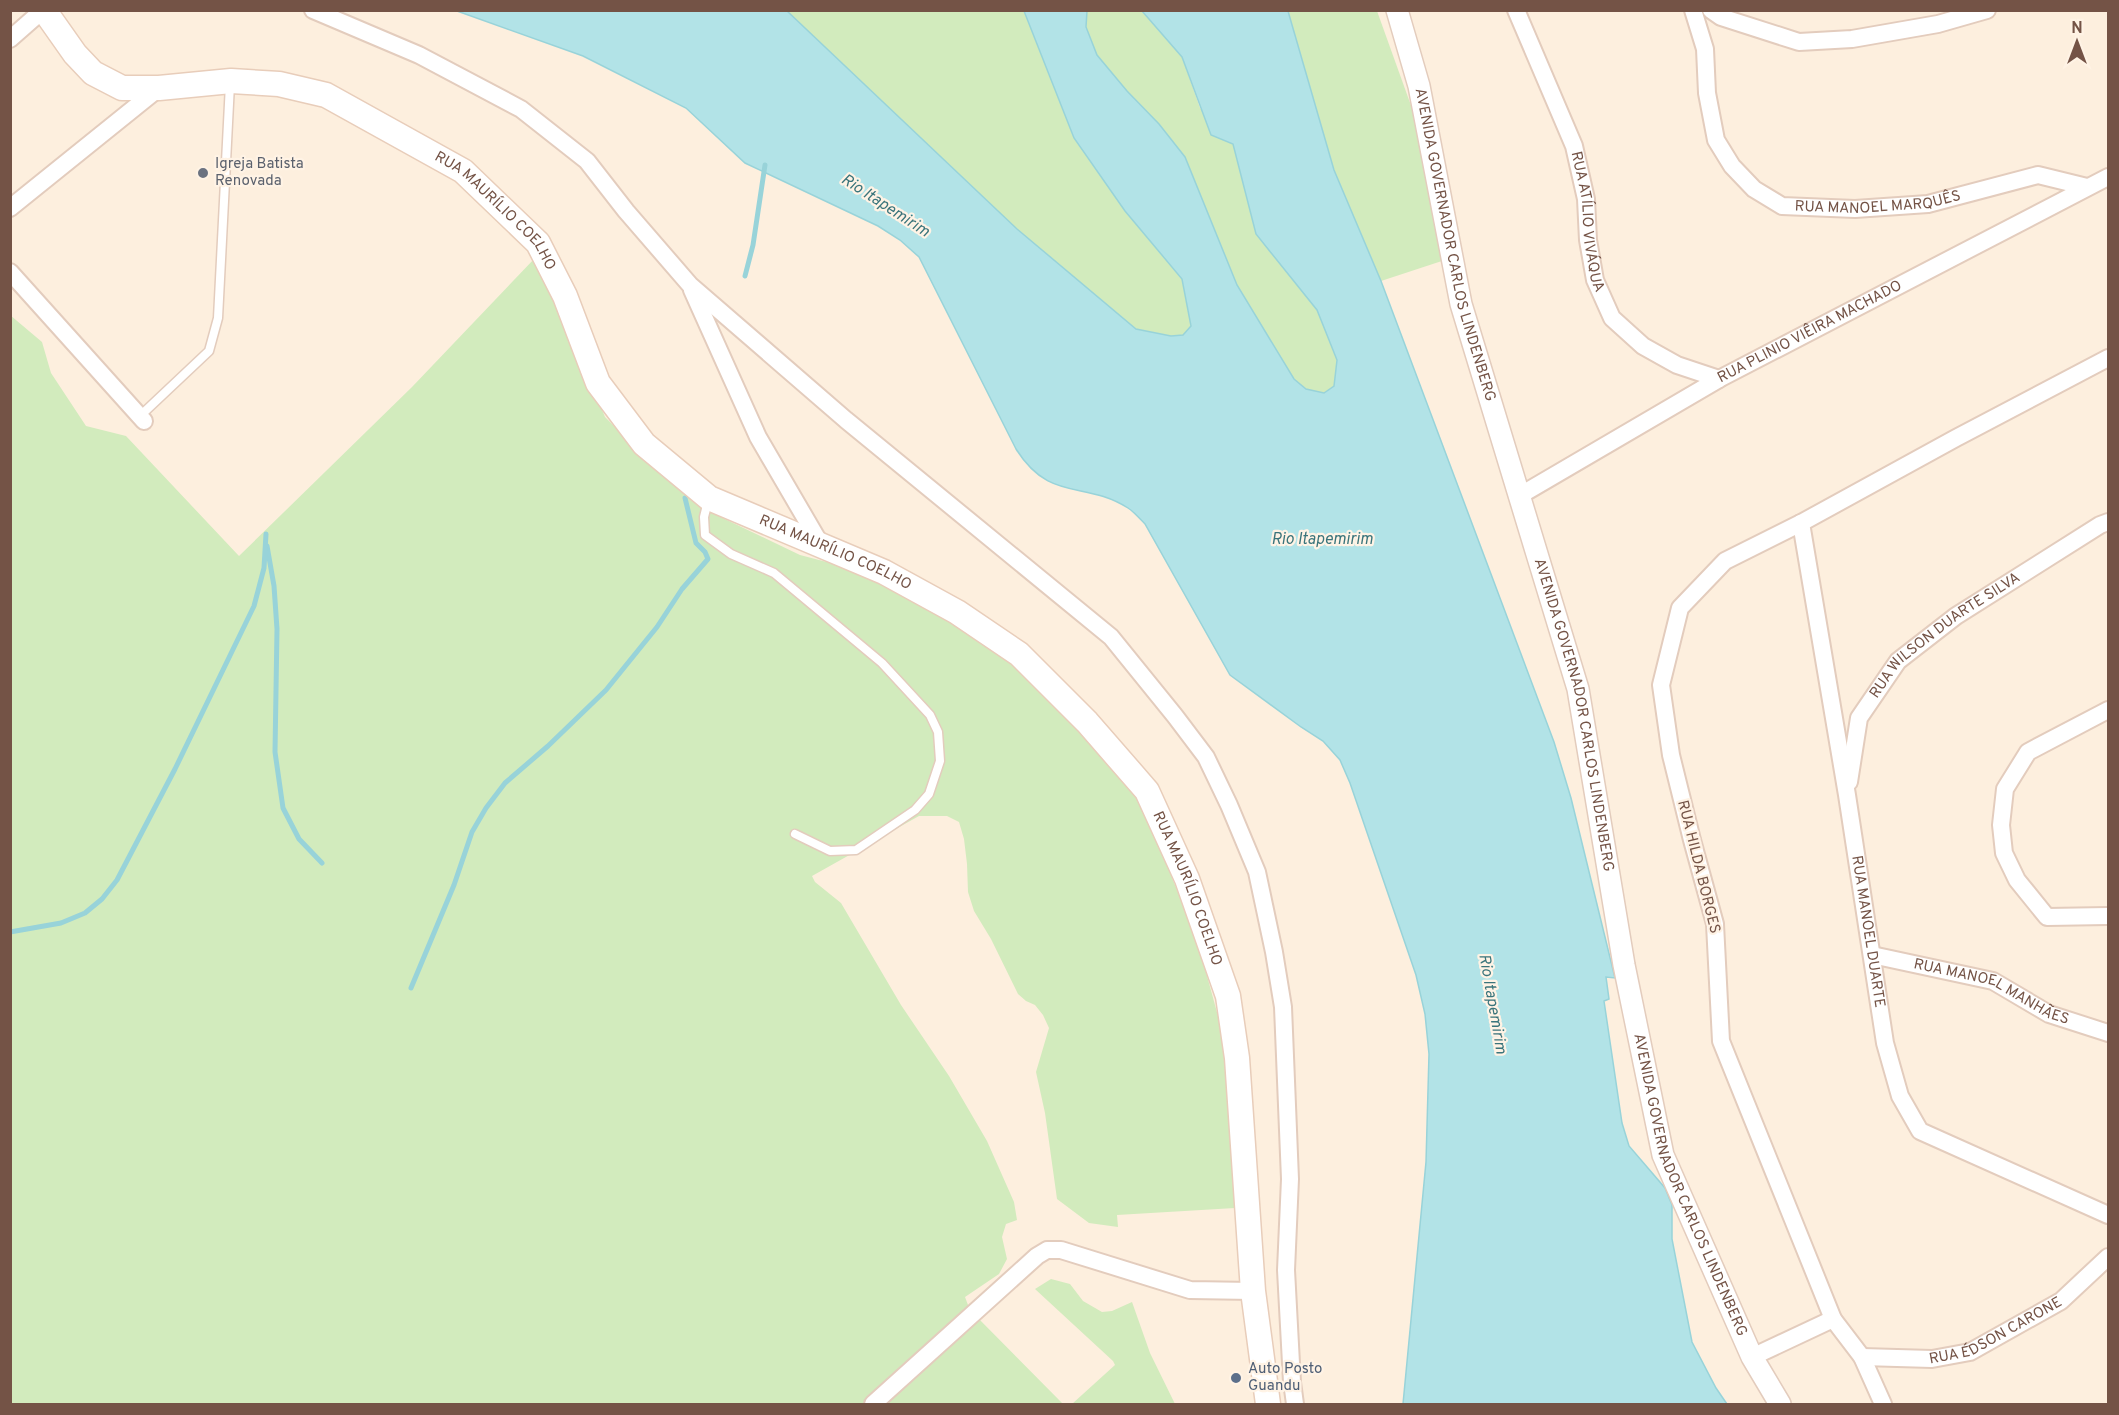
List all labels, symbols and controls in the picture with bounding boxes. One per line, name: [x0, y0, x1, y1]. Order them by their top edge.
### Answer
north arrow: [2047, 12, 2107, 72]
text: N: [2071, 19, 2083, 39]
street label: AVENIDA GOVERNADOR CARLOS LINDENBERG: [1410, 86, 1500, 404]
street label: RUA MAURÍLIO COELHO: [431, 147, 560, 273]
street label: RUA ATÍLIO VIVÁQUA: [1566, 150, 1609, 295]
place label: Igreja Batista Renovada: [215, 155, 304, 191]
marker: Igreja Batista Renovada: [196, 166, 210, 180]
water label: Rio Itapemirim: [837, 170, 933, 242]
street label: RUA MANOEL MARQUÊS: [1794, 186, 1963, 219]
street label: RUA PLINIO VIÊIRA MACHADO: [1714, 276, 1905, 388]
street label: RUA MAURÍLIO COELHO: [756, 511, 915, 595]
water label: Rio Itapemirim: [1271, 530, 1373, 550]
street label: AVENIDA GOVERNADOR CARLOS LINDENBERG: [1529, 556, 1618, 873]
street label: RUA WILSON DUARTE SILVA: [1866, 568, 2024, 702]
street label: RUA HILDA BORGES: [1672, 798, 1724, 936]
street label: RUA MAURÍLIO COELHO: [1148, 808, 1226, 969]
street label: RUA MANOEL DUARTE: [1847, 854, 1889, 1009]
water label: Rio Itapemirim: [1473, 952, 1511, 1056]
street label: RUA MANOEL MANHÃES: [1912, 955, 2071, 1029]
street label: AVENIDA GOVERNADOR CARLOS LINDENBERG: [1629, 1032, 1751, 1339]
street label: RUA ÉDSON CARONE: [1927, 1293, 2065, 1369]
place label: Auto Posto Guandu: [1248, 1360, 1322, 1396]
marker: Auto Posto Guandu: [1229, 1371, 1243, 1385]

